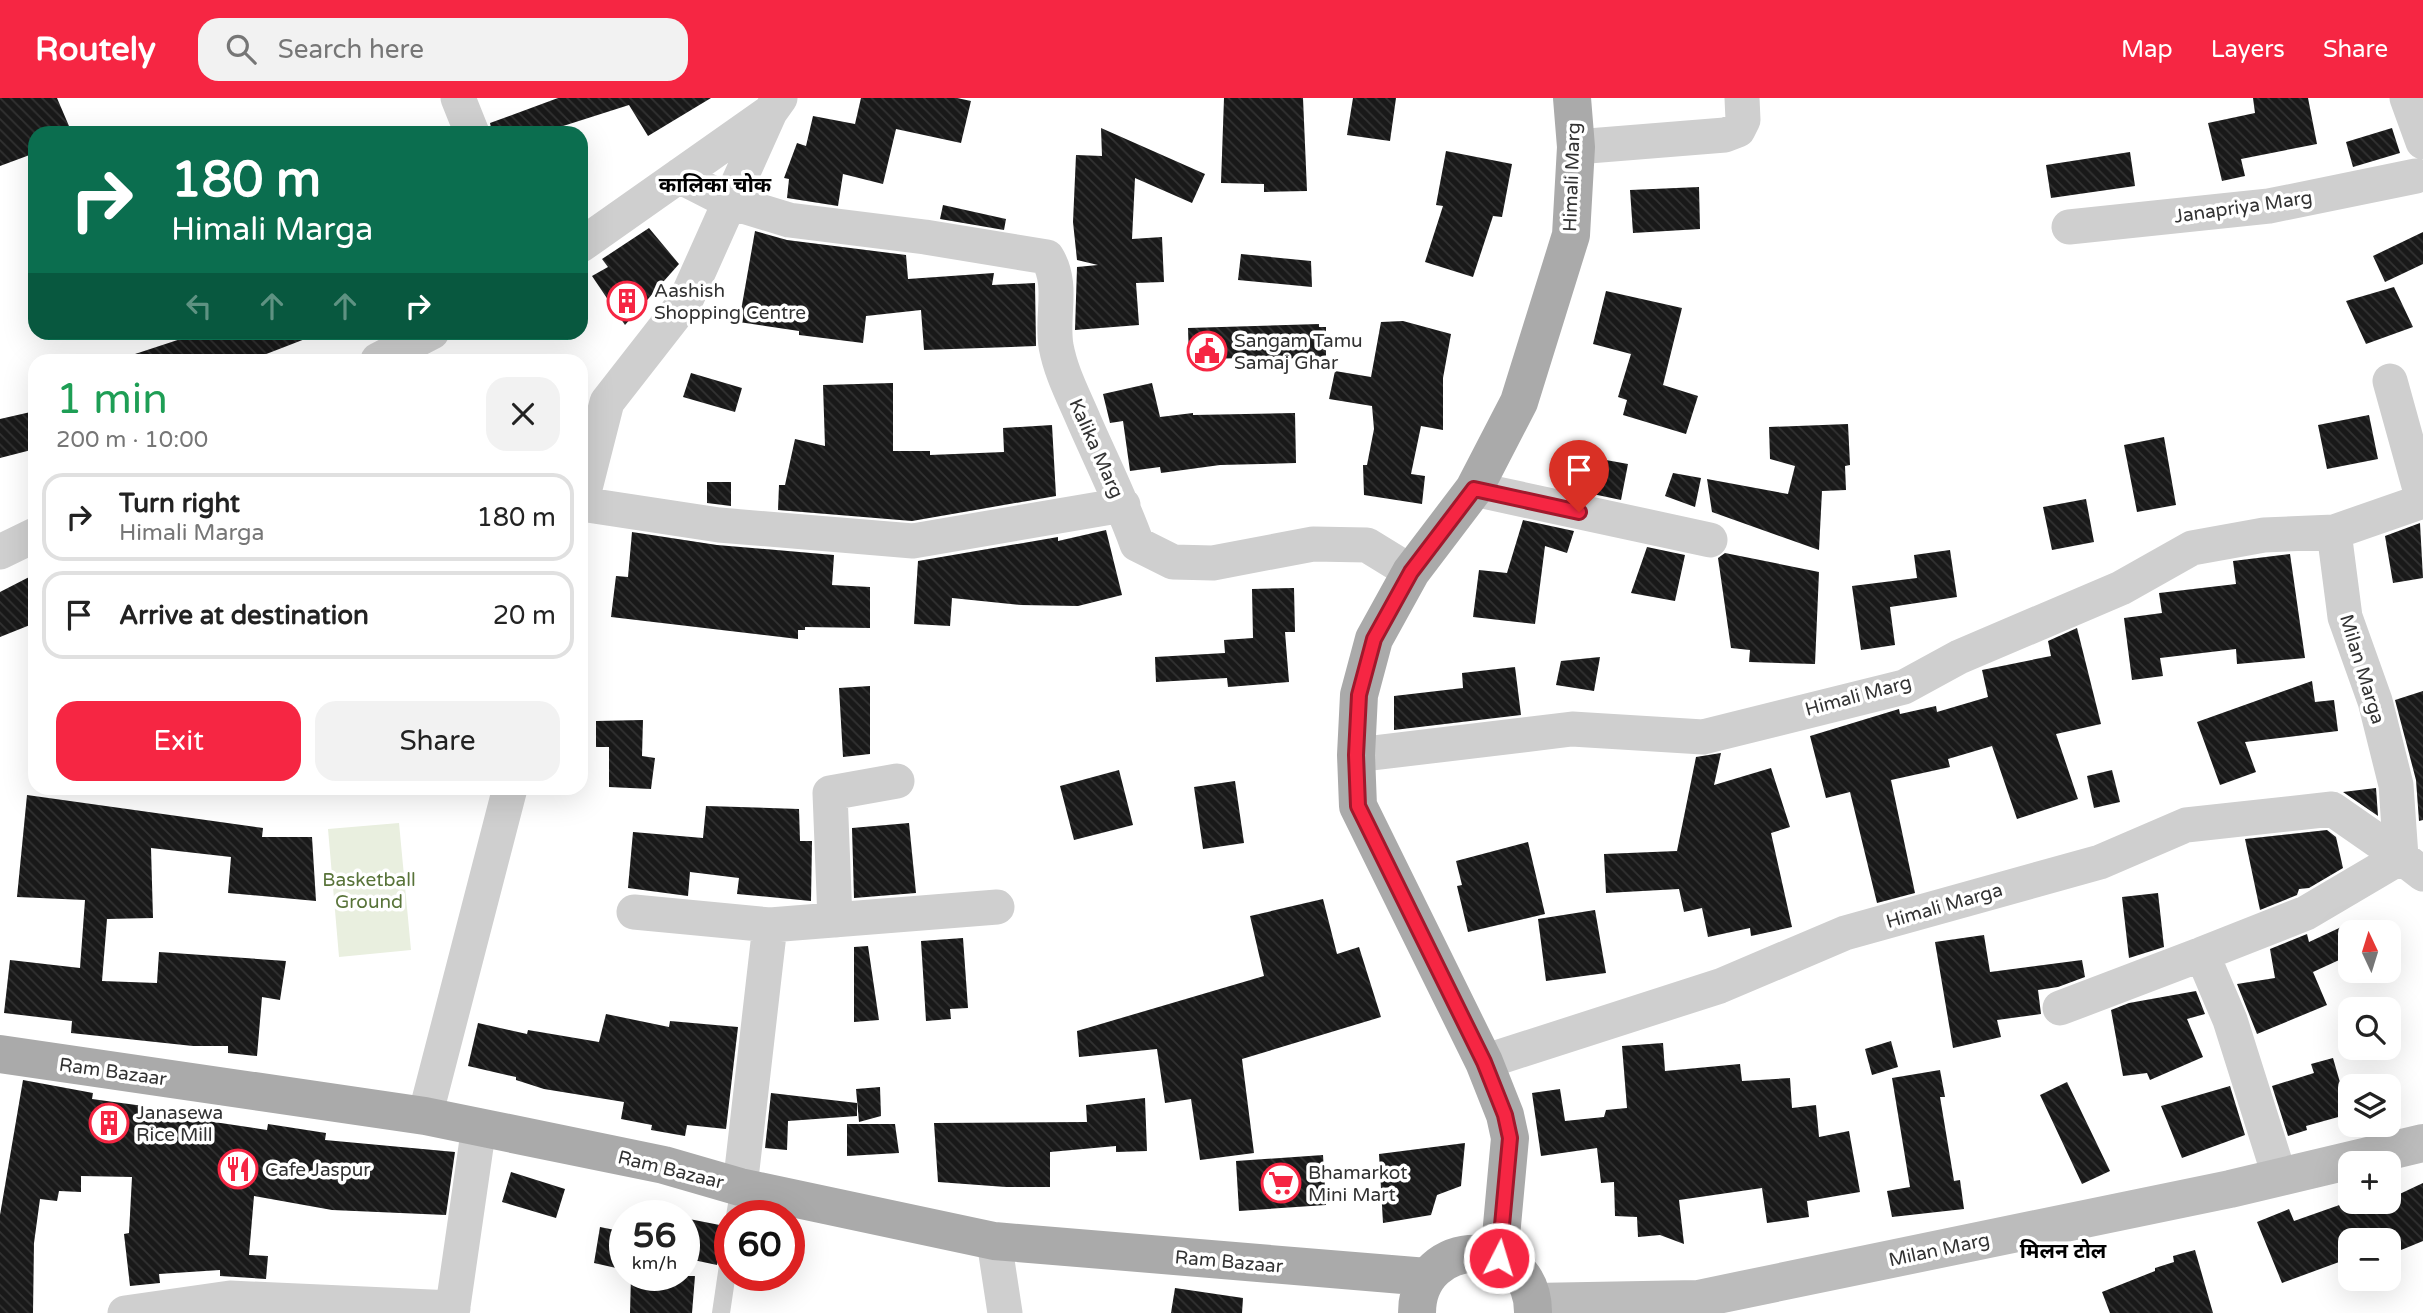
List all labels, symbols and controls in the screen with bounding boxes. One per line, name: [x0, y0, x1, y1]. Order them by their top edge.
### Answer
search box: [198, 18, 688, 81]
text: Routely: [35, 30, 156, 69]
icon: search: [222, 30, 260, 68]
text: Search here: [278, 34, 424, 65]
text: Map: [2121, 35, 2173, 64]
text: Layers: [2211, 35, 2285, 64]
text: Share: [2323, 35, 2388, 64]
street label: Himali Marg: [1559, 122, 1585, 232]
text: 180 m: [171, 151, 321, 210]
icon: right: [56, 154, 147, 245]
district label: कालिका चोक: [659, 173, 772, 198]
street label: Janapriya Marg: [2173, 186, 2314, 228]
text: Himali Marga: [171, 211, 373, 249]
building icon: Aashish Shopping Centre: [606, 280, 648, 322]
place label: Aashish Shopping Centre: [654, 280, 806, 324]
icon: left: [180, 287, 218, 325]
icon: ahead: [253, 287, 291, 325]
icon: ahead: [326, 287, 364, 325]
icon: right: [399, 287, 437, 325]
public building icon: Sangam Tamu Samaj Ghar: [1186, 330, 1228, 372]
place label: Sangam Tamu Samaj Ghar: [1234, 330, 1363, 374]
text: 1 min: [56, 374, 168, 425]
button: close: [486, 377, 560, 451]
street label: Kalika Marg: [1064, 395, 1128, 502]
text: 200 m · 10:00: [56, 426, 208, 454]
pin: [1549, 440, 1609, 512]
icon: arrive: [1560, 451, 1598, 489]
text: Turn right: [119, 488, 240, 519]
icon: right: [60, 498, 98, 536]
text: 180 m: [476, 502, 556, 533]
text: Himali Marga: [119, 519, 264, 547]
icon: arrive: [60, 596, 98, 634]
text: Arrive at destination: [119, 600, 369, 631]
text: 20 m: [493, 600, 556, 631]
street label: Milan Marga: [2335, 612, 2389, 727]
street label: Himali Marg: [1803, 671, 1914, 721]
button: Exit: [56, 701, 301, 781]
button: Share: [315, 701, 560, 781]
park label: Basketball Ground: [322, 869, 416, 913]
street label: Himali Marga: [1884, 879, 2005, 933]
north arrow: [2338, 920, 2401, 984]
map controls: [2338, 920, 2401, 1291]
button: search: [2338, 997, 2401, 1060]
street label: Ram Bazaar: [58, 1054, 169, 1091]
button: layers: [2338, 1074, 2401, 1137]
building icon: Janasewa Rice Mill: [88, 1102, 130, 1144]
place label: Janasewa Rice Mill: [136, 1102, 223, 1146]
street label: Ram Bazaar: [615, 1146, 727, 1194]
restaurant icon: Cafe Jaspur: [217, 1148, 259, 1190]
button: +: [2338, 1151, 2401, 1214]
place label: Cafe Jaspur: [265, 1159, 371, 1181]
supermarket icon: Bhamarkot Mini Mart: [1260, 1162, 1302, 1204]
place label: Bhamarkot Mini Mart: [1308, 1162, 1408, 1206]
speed limit sign: 60: [714, 1200, 805, 1291]
text: 56: [633, 1215, 676, 1257]
position arrow: [1462, 1221, 1536, 1295]
button: −: [2338, 1228, 2401, 1291]
street label: Milan Marg: [1887, 1229, 1992, 1271]
district label: मिलन टोल: [2020, 1239, 2107, 1264]
street label: Ram Bazaar: [1174, 1246, 1285, 1278]
text: km/h: [632, 1252, 677, 1274]

